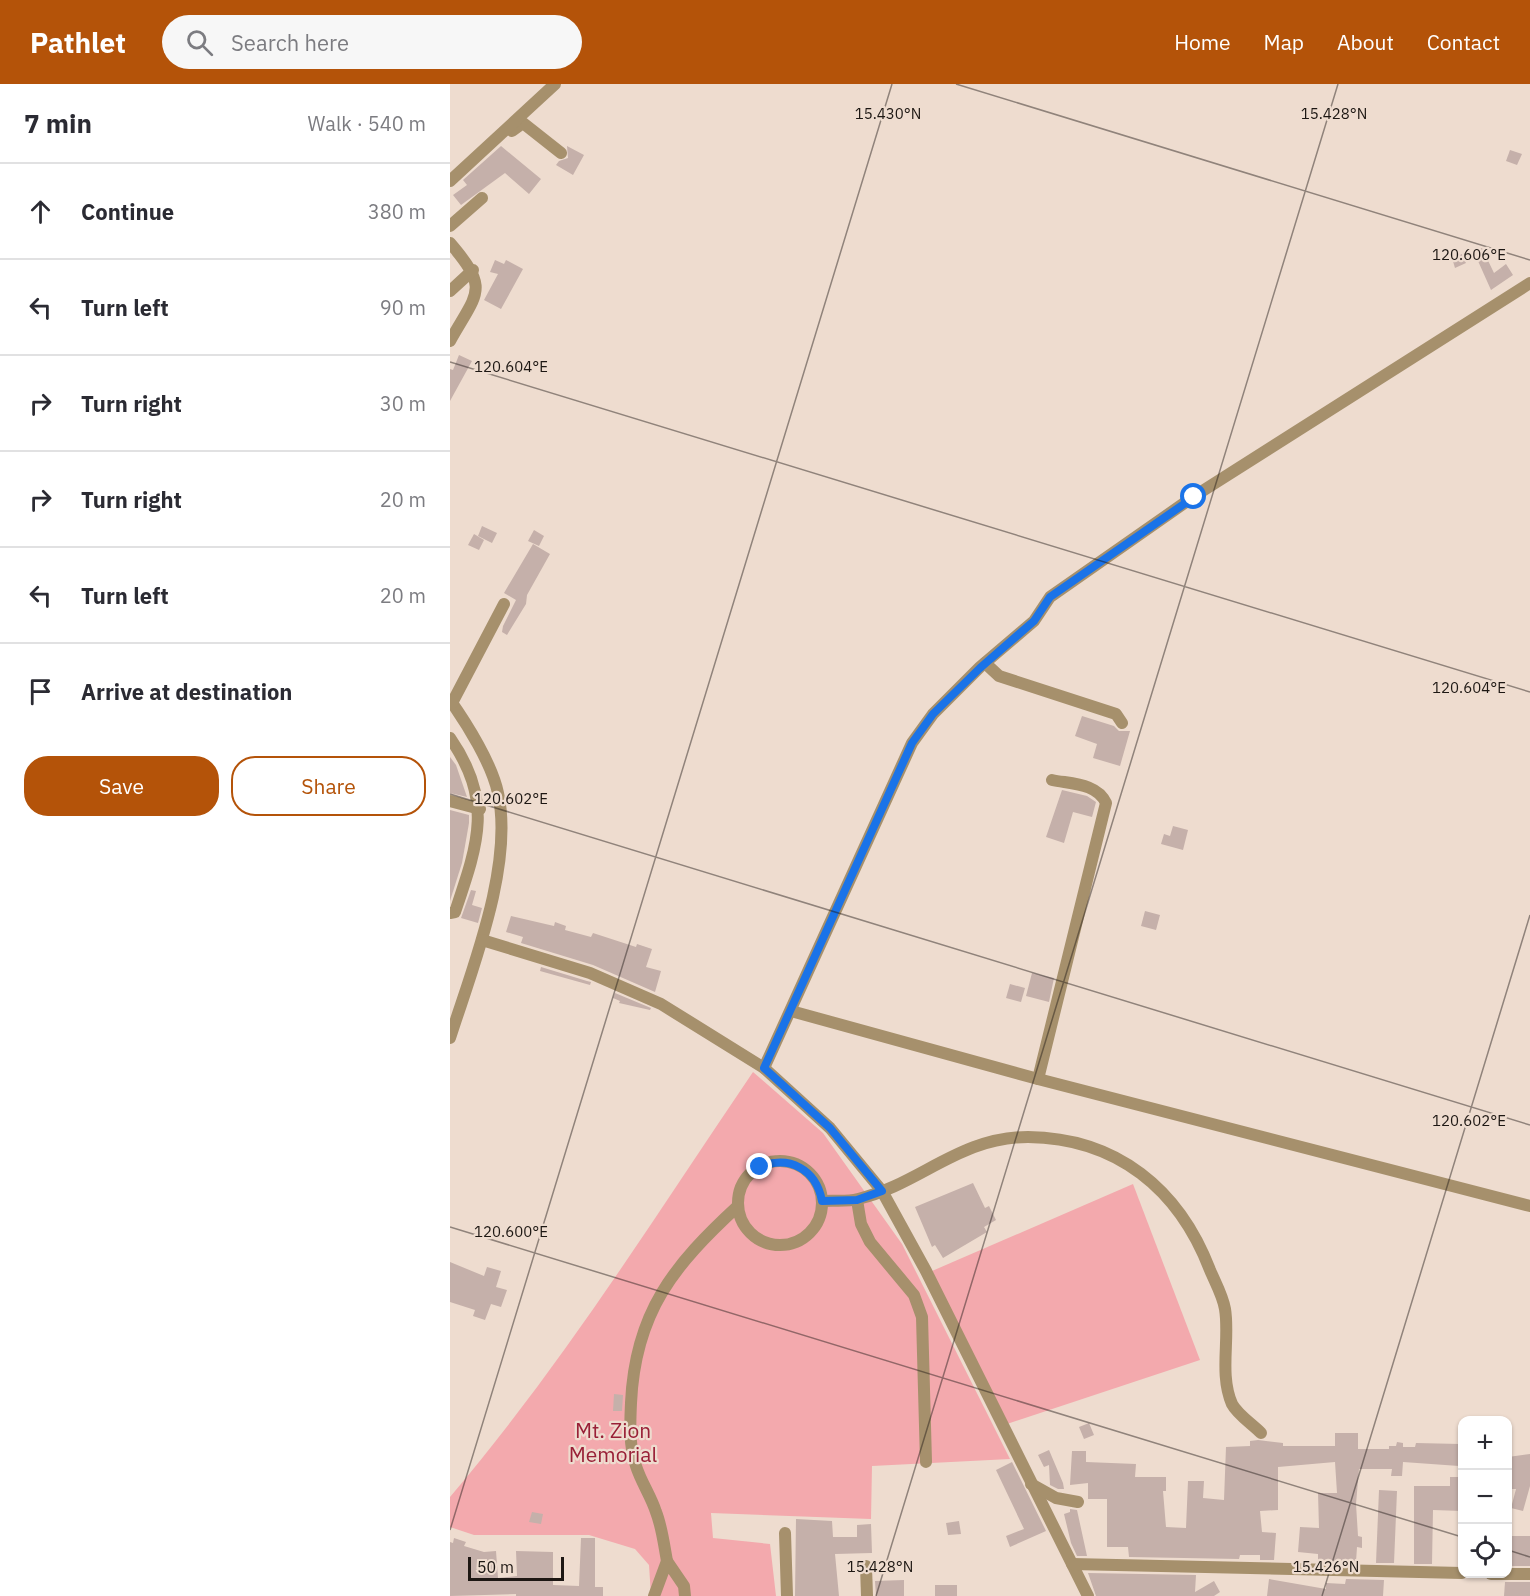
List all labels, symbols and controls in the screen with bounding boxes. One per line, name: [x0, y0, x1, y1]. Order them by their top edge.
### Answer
search box: [162, 15, 582, 69]
text: Pathlet: [30, 24, 126, 61]
icon: search: [183, 26, 216, 59]
text: Search here: [231, 28, 349, 57]
text: Home: [1174, 28, 1231, 56]
text: Map: [1264, 28, 1304, 56]
text: About: [1337, 28, 1394, 56]
text: Contact: [1427, 28, 1500, 56]
text: 15.430°N: [855, 104, 921, 123]
text: 15.428°N: [1301, 104, 1367, 123]
text: 7 min: [24, 106, 92, 140]
text: Walk · 540 m: [308, 110, 426, 137]
icon: ahead: [24, 195, 57, 228]
text: Continue: [81, 197, 174, 226]
text: 380 m: [368, 198, 426, 225]
text: 120.606°E: [1432, 245, 1506, 264]
icon: left: [24, 291, 57, 324]
text: Turn left: [81, 293, 169, 322]
text: 90 m: [380, 294, 426, 321]
text: 120.604°E: [474, 357, 548, 376]
icon: right: [24, 387, 57, 420]
text: Turn right: [81, 389, 182, 418]
text: 30 m: [380, 390, 426, 417]
icon: right: [24, 483, 57, 516]
route start: [1180, 483, 1206, 509]
text: Turn right: [81, 485, 182, 514]
text: 20 m: [380, 486, 426, 513]
icon: left: [24, 579, 57, 612]
text: Turn left: [81, 581, 169, 610]
text: 20 m: [380, 582, 426, 609]
icon: arrive: [24, 675, 57, 708]
text: Arrive at destination: [81, 677, 292, 706]
text: 120.604°E: [1432, 678, 1506, 697]
button: Save: [24, 756, 219, 816]
button: Share: [231, 756, 426, 816]
text: 120.602°E: [474, 789, 548, 808]
text: 120.602°E: [1432, 1111, 1506, 1130]
route end: [746, 1153, 772, 1179]
text: 120.600°E: [474, 1222, 548, 1241]
park label: Mt. Zion Memorial: [569, 1416, 658, 1468]
map controls: [1458, 1416, 1512, 1578]
button: +: [1458, 1416, 1512, 1470]
button: −: [1458, 1470, 1512, 1524]
button: locate: [1458, 1524, 1512, 1578]
scale bar: [468, 1554, 564, 1582]
text: 50 m: [477, 1557, 514, 1577]
text: 15.428°N: [847, 1557, 913, 1576]
text: 15.426°N: [1293, 1557, 1359, 1576]

